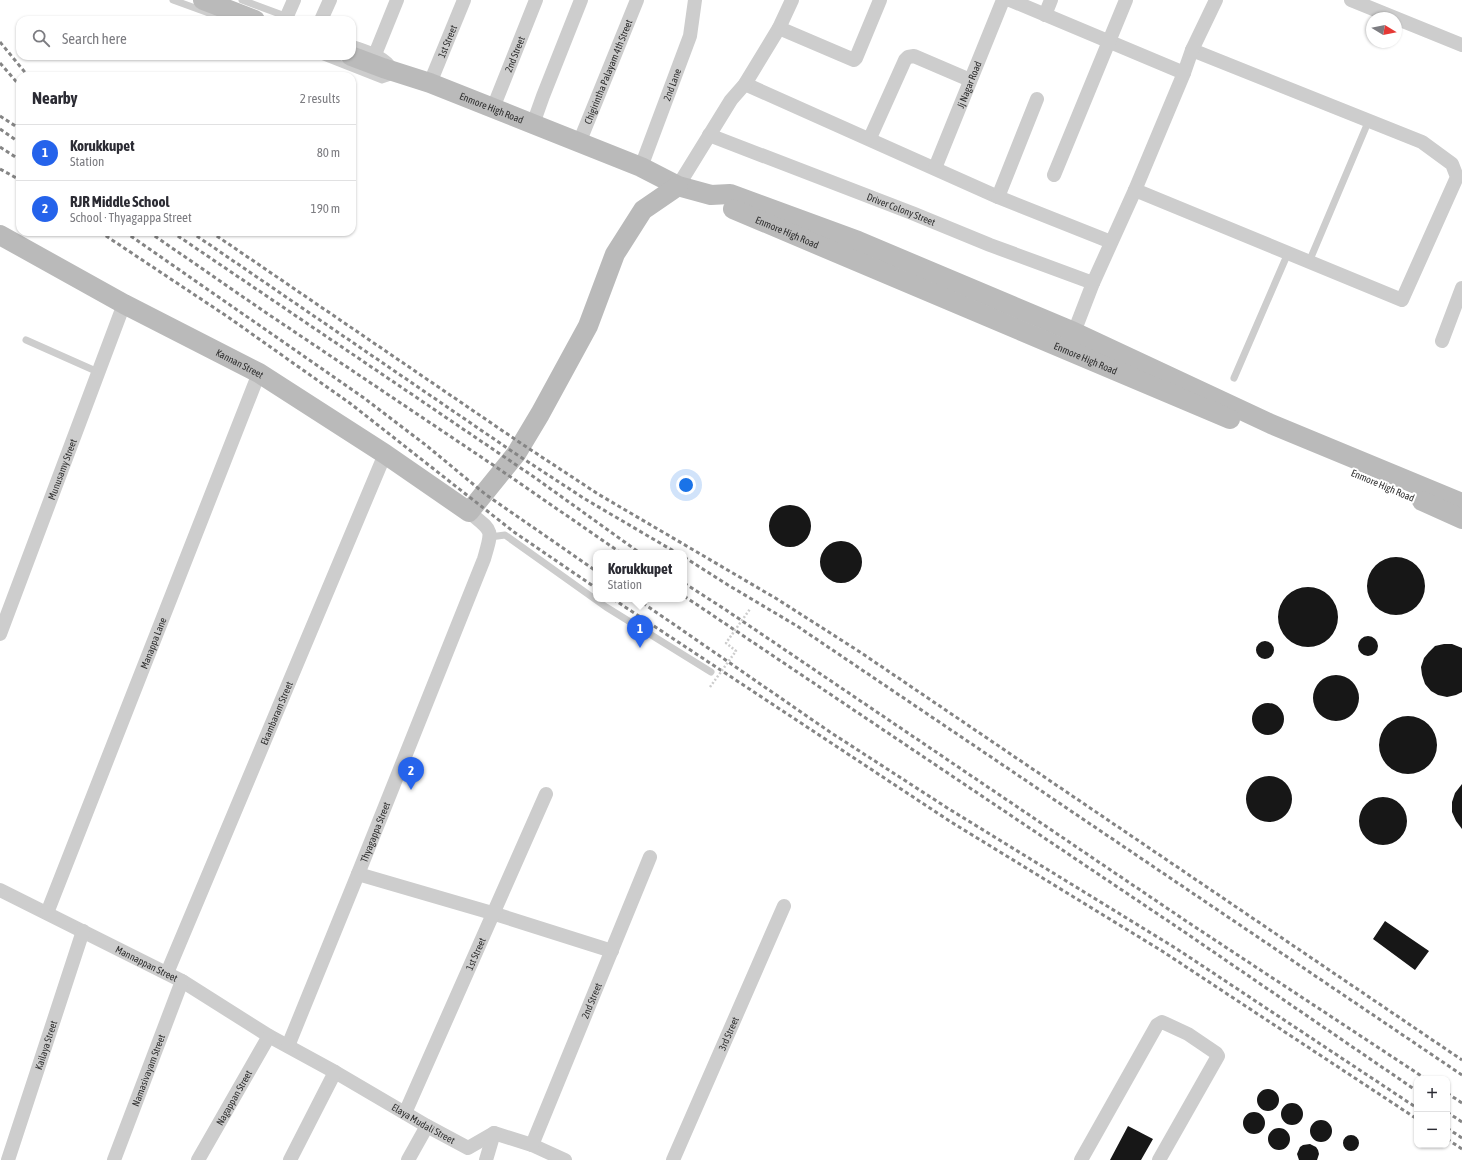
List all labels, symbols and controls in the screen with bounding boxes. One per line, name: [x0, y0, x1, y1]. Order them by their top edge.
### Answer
north arrow: [1366, 12, 1402, 48]
search box: [16, 16, 356, 60]
street label: Chigirintha Palayam 4th Street: [582, 18, 635, 126]
street label: 1st Street: [436, 23, 459, 60]
icon: search: [30, 27, 52, 49]
text: Search here: [62, 30, 127, 47]
street label: 2nd Street: [503, 35, 527, 74]
street label: Jj Nagar Road: [955, 59, 984, 110]
street label: 2nd Lane: [661, 67, 683, 102]
text: Nearby: [32, 88, 78, 108]
street label: Enmore High Road: [458, 90, 525, 126]
text: 2 results: [300, 91, 340, 106]
text: Korukkupet: [70, 137, 134, 154]
text: 1: [42, 145, 48, 160]
text: 80 m: [317, 145, 340, 160]
text: Station: [70, 154, 104, 169]
street label: Driver Colony Street: [865, 191, 937, 228]
text: RJR Middle School: [70, 193, 169, 210]
text: 2: [42, 201, 48, 216]
text: 190 m: [311, 201, 340, 216]
text: School · Thyagappa Street: [70, 210, 192, 225]
street label: Enmore High Road: [754, 214, 821, 251]
street label: Enmore High Road: [1052, 340, 1119, 377]
street label: Kannan Street: [214, 347, 266, 381]
street label: Munusamy Street: [46, 437, 79, 501]
street label: Enmore High Road: [1350, 467, 1416, 504]
your location: [676, 475, 696, 495]
popup: [593, 550, 687, 602]
text: Korukkupet: [608, 560, 672, 577]
text: Station: [608, 577, 642, 592]
pin: 1: [627, 615, 653, 648]
street label: Manappa Lane: [138, 616, 169, 671]
street label: Ekambaram Street: [258, 680, 295, 747]
pin: 2: [398, 757, 424, 790]
street label: Thyagappa Street: [358, 800, 392, 864]
street label: 1st Street: [464, 936, 488, 972]
street label: Mannappan Street: [114, 944, 179, 984]
street label: 2nd Street: [579, 981, 604, 1020]
street label: 3rd Street: [717, 1015, 741, 1052]
street label: Kailaya Street: [33, 1019, 59, 1071]
street label: Namasivayam Street: [130, 1033, 167, 1108]
street label: Nagappan Street: [214, 1068, 254, 1127]
map controls: [1414, 1076, 1450, 1148]
button: +: [1414, 1076, 1450, 1112]
street label: Elaya Mudali Street: [390, 1102, 457, 1146]
button: −: [1414, 1112, 1450, 1148]

